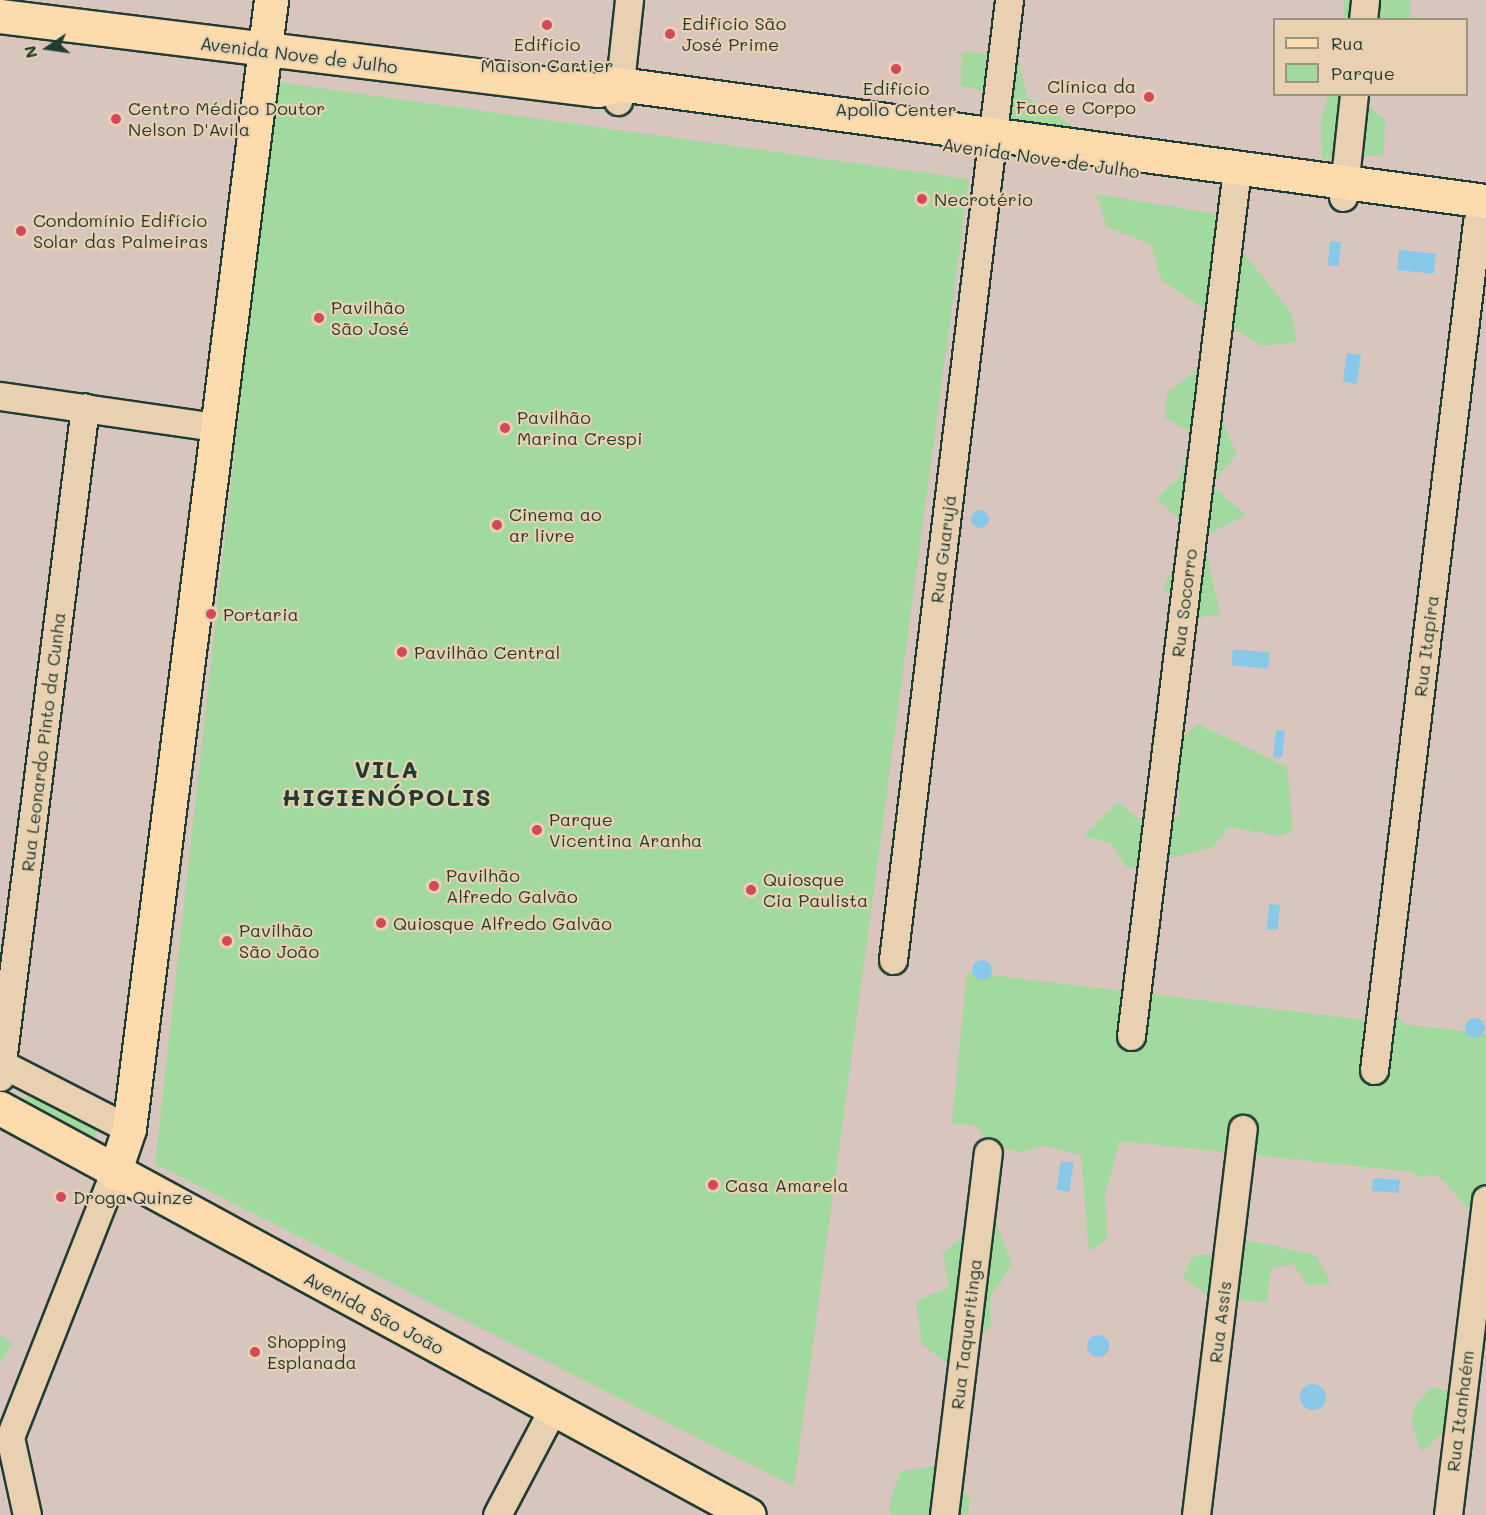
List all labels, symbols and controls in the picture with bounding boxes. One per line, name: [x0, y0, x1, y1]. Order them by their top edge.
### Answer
place label: Edifício São José Prime: [682, 13, 786, 56]
north arrow: [18, 18, 78, 78]
marker: Edifício Maison Cartier: [540, 18, 554, 32]
legend: [1273, 18, 1468, 96]
marker: Edifício São José Prime: [663, 27, 677, 41]
text: Rua: [1331, 31, 1364, 55]
street label: Avenida Nove de Julho: [199, 32, 399, 78]
place label: Edifício Maison Cartier: [481, 34, 613, 76]
text: N: [18, 44, 42, 60]
text: Parque: [1331, 61, 1395, 85]
marker: Edifício Apollo Center: [889, 62, 903, 76]
place label: Clínica da Face e Corpo: [1016, 76, 1136, 118]
place label: Edifício Apollo Center: [835, 78, 957, 121]
marker: Clínica da Face e Corpo: [1140, 88, 1158, 106]
place label: Centro Médico Doutor Nelson D'Avila: [128, 98, 325, 140]
marker: Centro Médico Doutor Nelson D'Avila: [109, 112, 123, 126]
street label: Avenida Nove de Julho: [941, 133, 1141, 183]
place label: Necrotério: [934, 188, 1033, 210]
marker: Necrotério: [915, 192, 929, 206]
place label: Condomínio Edifício Solar das Palmeiras: [33, 210, 208, 252]
marker: Condomínio Edifício Solar das Palmeiras: [14, 224, 28, 238]
place label: Pavilhão São José: [331, 297, 409, 340]
marker: Pavilhão São José: [312, 311, 326, 325]
place label: Pavilhão Marina Crespi: [517, 407, 642, 450]
marker: Pavilhão Marina Crespi: [498, 421, 512, 435]
street label: Rua Guarujá: [926, 494, 960, 604]
place label: Cinema ao ar livre: [509, 504, 602, 546]
marker: Cinema ao ar livre: [490, 518, 504, 532]
street label: Rua Socorro: [1167, 548, 1201, 658]
street label: Rua Itapira: [1409, 594, 1443, 698]
place label: Portaria: [223, 603, 299, 625]
marker: Portaria: [204, 607, 218, 621]
street label: Rua Leonardo Pinto da Cunha: [16, 611, 70, 873]
place label: Pavilhão Central: [414, 641, 560, 663]
marker: Pavilhão Central: [395, 645, 409, 659]
district label: VILA HIGIENÓPOLIS: [282, 755, 492, 811]
place label: Parque Vicentina Aranha: [549, 809, 702, 852]
marker: Parque Vicentina Aranha: [530, 823, 544, 837]
place label: Pavilhão Alfredo Galvão: [446, 865, 578, 908]
place label: Quiosque Cia Paulista: [763, 869, 868, 912]
marker: Pavilhão Alfredo Galvão: [427, 879, 441, 893]
marker: Quiosque Cia Paulista: [744, 883, 758, 897]
place label: Quiosque Alfredo Galvão: [393, 912, 612, 934]
marker: Quiosque Alfredo Galvão: [374, 916, 388, 930]
place label: Pavilhão São João: [239, 920, 319, 962]
marker: Pavilhão São João: [220, 934, 234, 948]
place label: Casa Amarela: [725, 1174, 849, 1196]
marker: Casa Amarela: [706, 1178, 720, 1192]
place label: Droga Quinze: [73, 1186, 193, 1208]
marker: Droga Quinze: [54, 1190, 68, 1204]
street label: Rua Taquaritinga: [946, 1257, 986, 1411]
street label: Avenida São João: [300, 1267, 448, 1359]
street label: Rua Assis: [1204, 1280, 1236, 1364]
place label: Shopping Esplanada: [267, 1331, 357, 1374]
marker: Shopping Esplanada: [248, 1345, 262, 1359]
street label: Rua Itanhaém: [1442, 1349, 1478, 1473]

